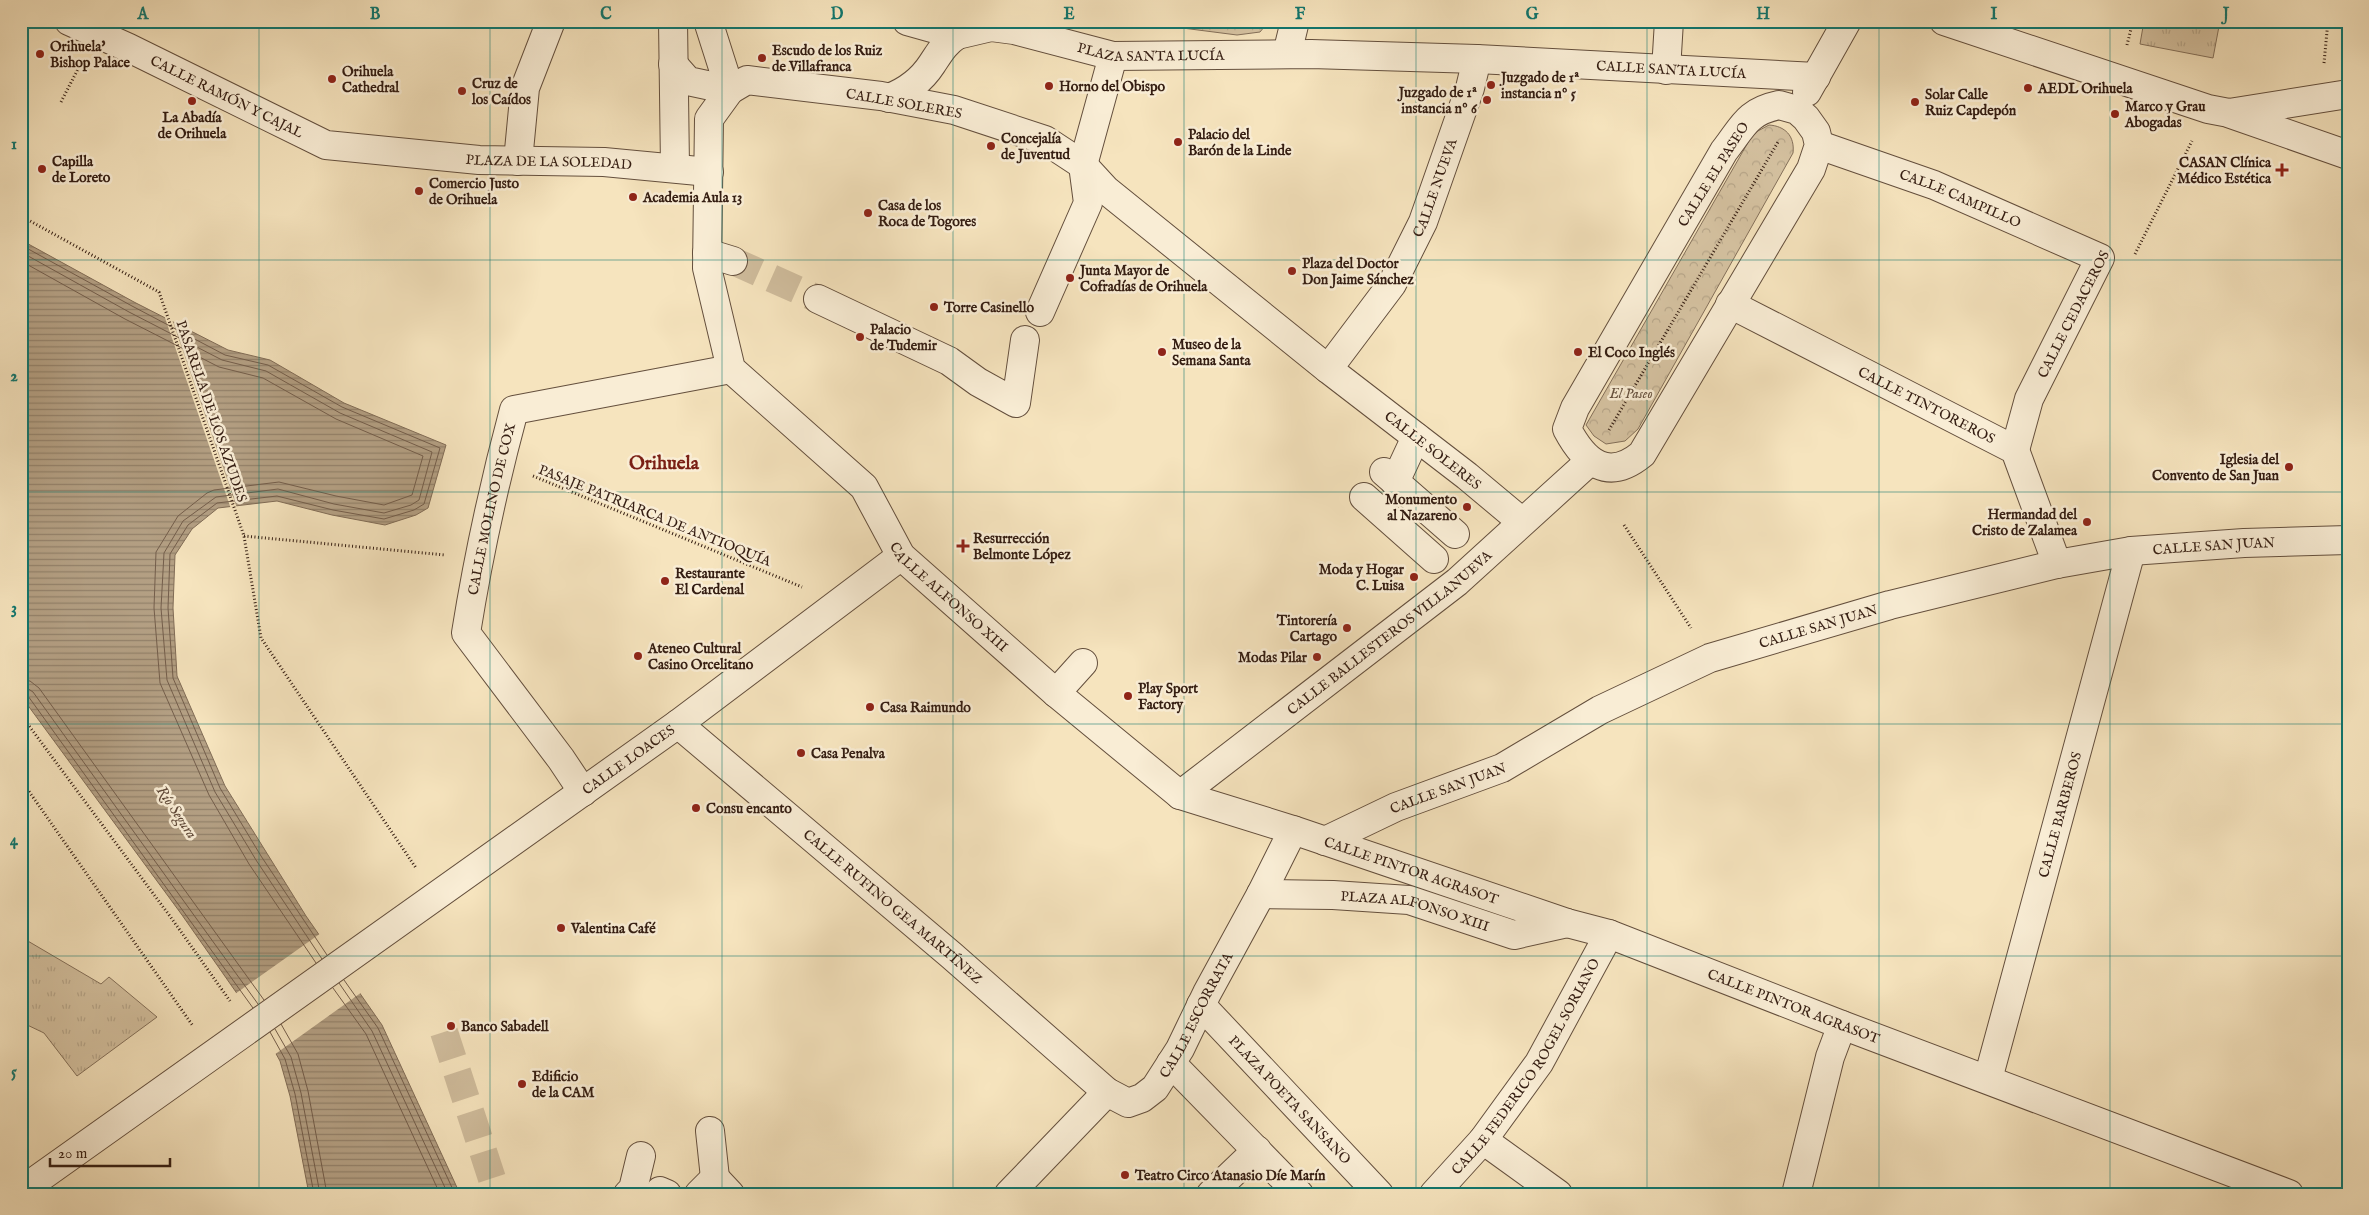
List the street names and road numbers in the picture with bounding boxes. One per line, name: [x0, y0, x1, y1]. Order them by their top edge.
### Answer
street label: PLAZA SANTA LUCÍA: [1075, 39, 1225, 66]
street label: CALLE RAMÓN Y CAJAL: [147, 52, 306, 142]
street label: CALLE SANTA LUCÍA: [1596, 57, 1747, 83]
street label: CALLE SOLERES: [844, 85, 963, 123]
street label: CALLE EL PASEO: [1674, 118, 1754, 230]
street label: CALLE NUEVA: [1409, 136, 1462, 240]
street label: PLAZA DE LA SOLEDAD: [465, 151, 633, 175]
street label: CALLE CAMPILLO: [1897, 166, 2024, 232]
street label: CALLE CEDACEROS: [2034, 248, 2114, 381]
street label: PASARELA DE LOS AZUDES: [171, 318, 251, 505]
street label: CALLE TINTOREROS: [1855, 363, 1998, 448]
street label: CALLE SOLERES: [1380, 407, 1484, 494]
street label: CALLE MOLINO DE COX: [465, 421, 520, 597]
street label: PASAJE PATRIARCA DE ANTIOQUÍA: [536, 460, 775, 571]
street label: CALLE SAN JUAN: [2152, 534, 2275, 559]
street label: CALLE ALFONSO XIII: [885, 539, 1011, 656]
street label: CALLE BALLESTEROS VILLANUEVA: [1284, 546, 1496, 719]
street label: CALLE SAN JUAN: [1757, 601, 1880, 653]
street label: CALLE LOACES: [579, 721, 679, 799]
street label: CALLE BARBEROS: [2035, 750, 2086, 880]
street label: CALLE SAN JUAN: [1387, 759, 1509, 819]
street label: CALLE RUFINO GEA MARTÍNEZ: [799, 826, 986, 989]
street label: CALLE PINTOR AGRASOT: [1321, 833, 1501, 909]
street label: PLAZA ALFONSO XIII: [1340, 888, 1491, 936]
street label: CALLE ESCORRATA: [1156, 949, 1238, 1082]
street label: CALLE FEDERICO ROGEL SORIANO: [1448, 955, 1604, 1179]
street label: CALLE PINTOR AGRASOT: [1705, 965, 1883, 1049]
street label: PLAZA POETA SANSANO: [1224, 1032, 1355, 1169]

